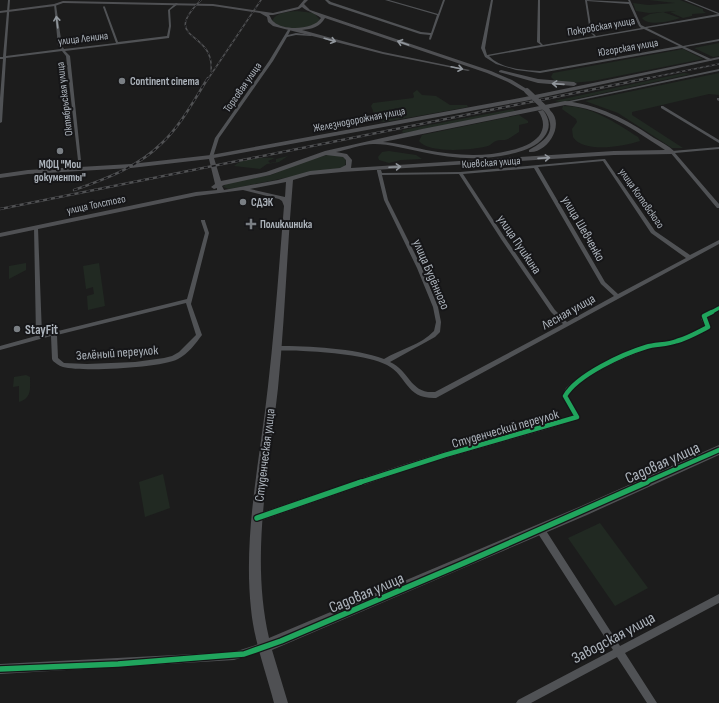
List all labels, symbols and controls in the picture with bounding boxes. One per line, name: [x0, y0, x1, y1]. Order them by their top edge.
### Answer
street label: Покровская улица: [566, 14, 636, 39]
one-way arrow: [53, 16, 61, 29]
street label: улица Ленина: [57, 29, 109, 48]
street label: Югорская улица: [597, 36, 659, 59]
one-way arrow: [323, 37, 336, 44]
one-way arrow: [397, 38, 409, 46]
street label: Торговая улица: [221, 60, 264, 115]
street label: Октябрьская улица: [54, 61, 75, 137]
one-way arrow: [450, 64, 463, 72]
place label: Continent cinema: [130, 75, 200, 88]
marker: Continent cinema: [117, 76, 127, 86]
one-way arrow: [552, 80, 565, 87]
street label: Железнодорожная улица: [312, 104, 406, 135]
marker: МФЦ "Мои документы": [55, 146, 65, 156]
street label: Киевская улица: [461, 154, 521, 171]
one-way arrow: [537, 154, 550, 161]
place label: МФЦ "Мои документы": [34, 158, 86, 184]
one-way arrow: [388, 164, 401, 171]
street label: улица Котовского: [616, 166, 667, 231]
street label: улица Толстого: [65, 192, 127, 217]
street label: улица Шевченко: [558, 193, 608, 264]
place label: СДЭК: [251, 196, 274, 209]
marker: СДЭК: [238, 197, 248, 207]
street label: улица Пушкина: [494, 212, 545, 277]
marker: Поликлиника: [245, 218, 257, 230]
place label: Поликлиника: [260, 218, 313, 231]
street label: улица Будённого: [409, 237, 453, 312]
street label: Лесная улица: [538, 291, 598, 334]
place label: StayFit: [25, 322, 59, 338]
marker: StayFit: [12, 324, 22, 334]
street label: Зелёный переулок: [75, 342, 159, 364]
street label: Студенческий переулок: [450, 406, 561, 452]
street label: Студенческая улица: [251, 408, 279, 503]
street label: Садовая улица: [622, 438, 703, 488]
street label: Садовая улица: [326, 569, 407, 618]
street label: Заводская улица: [569, 608, 659, 668]

